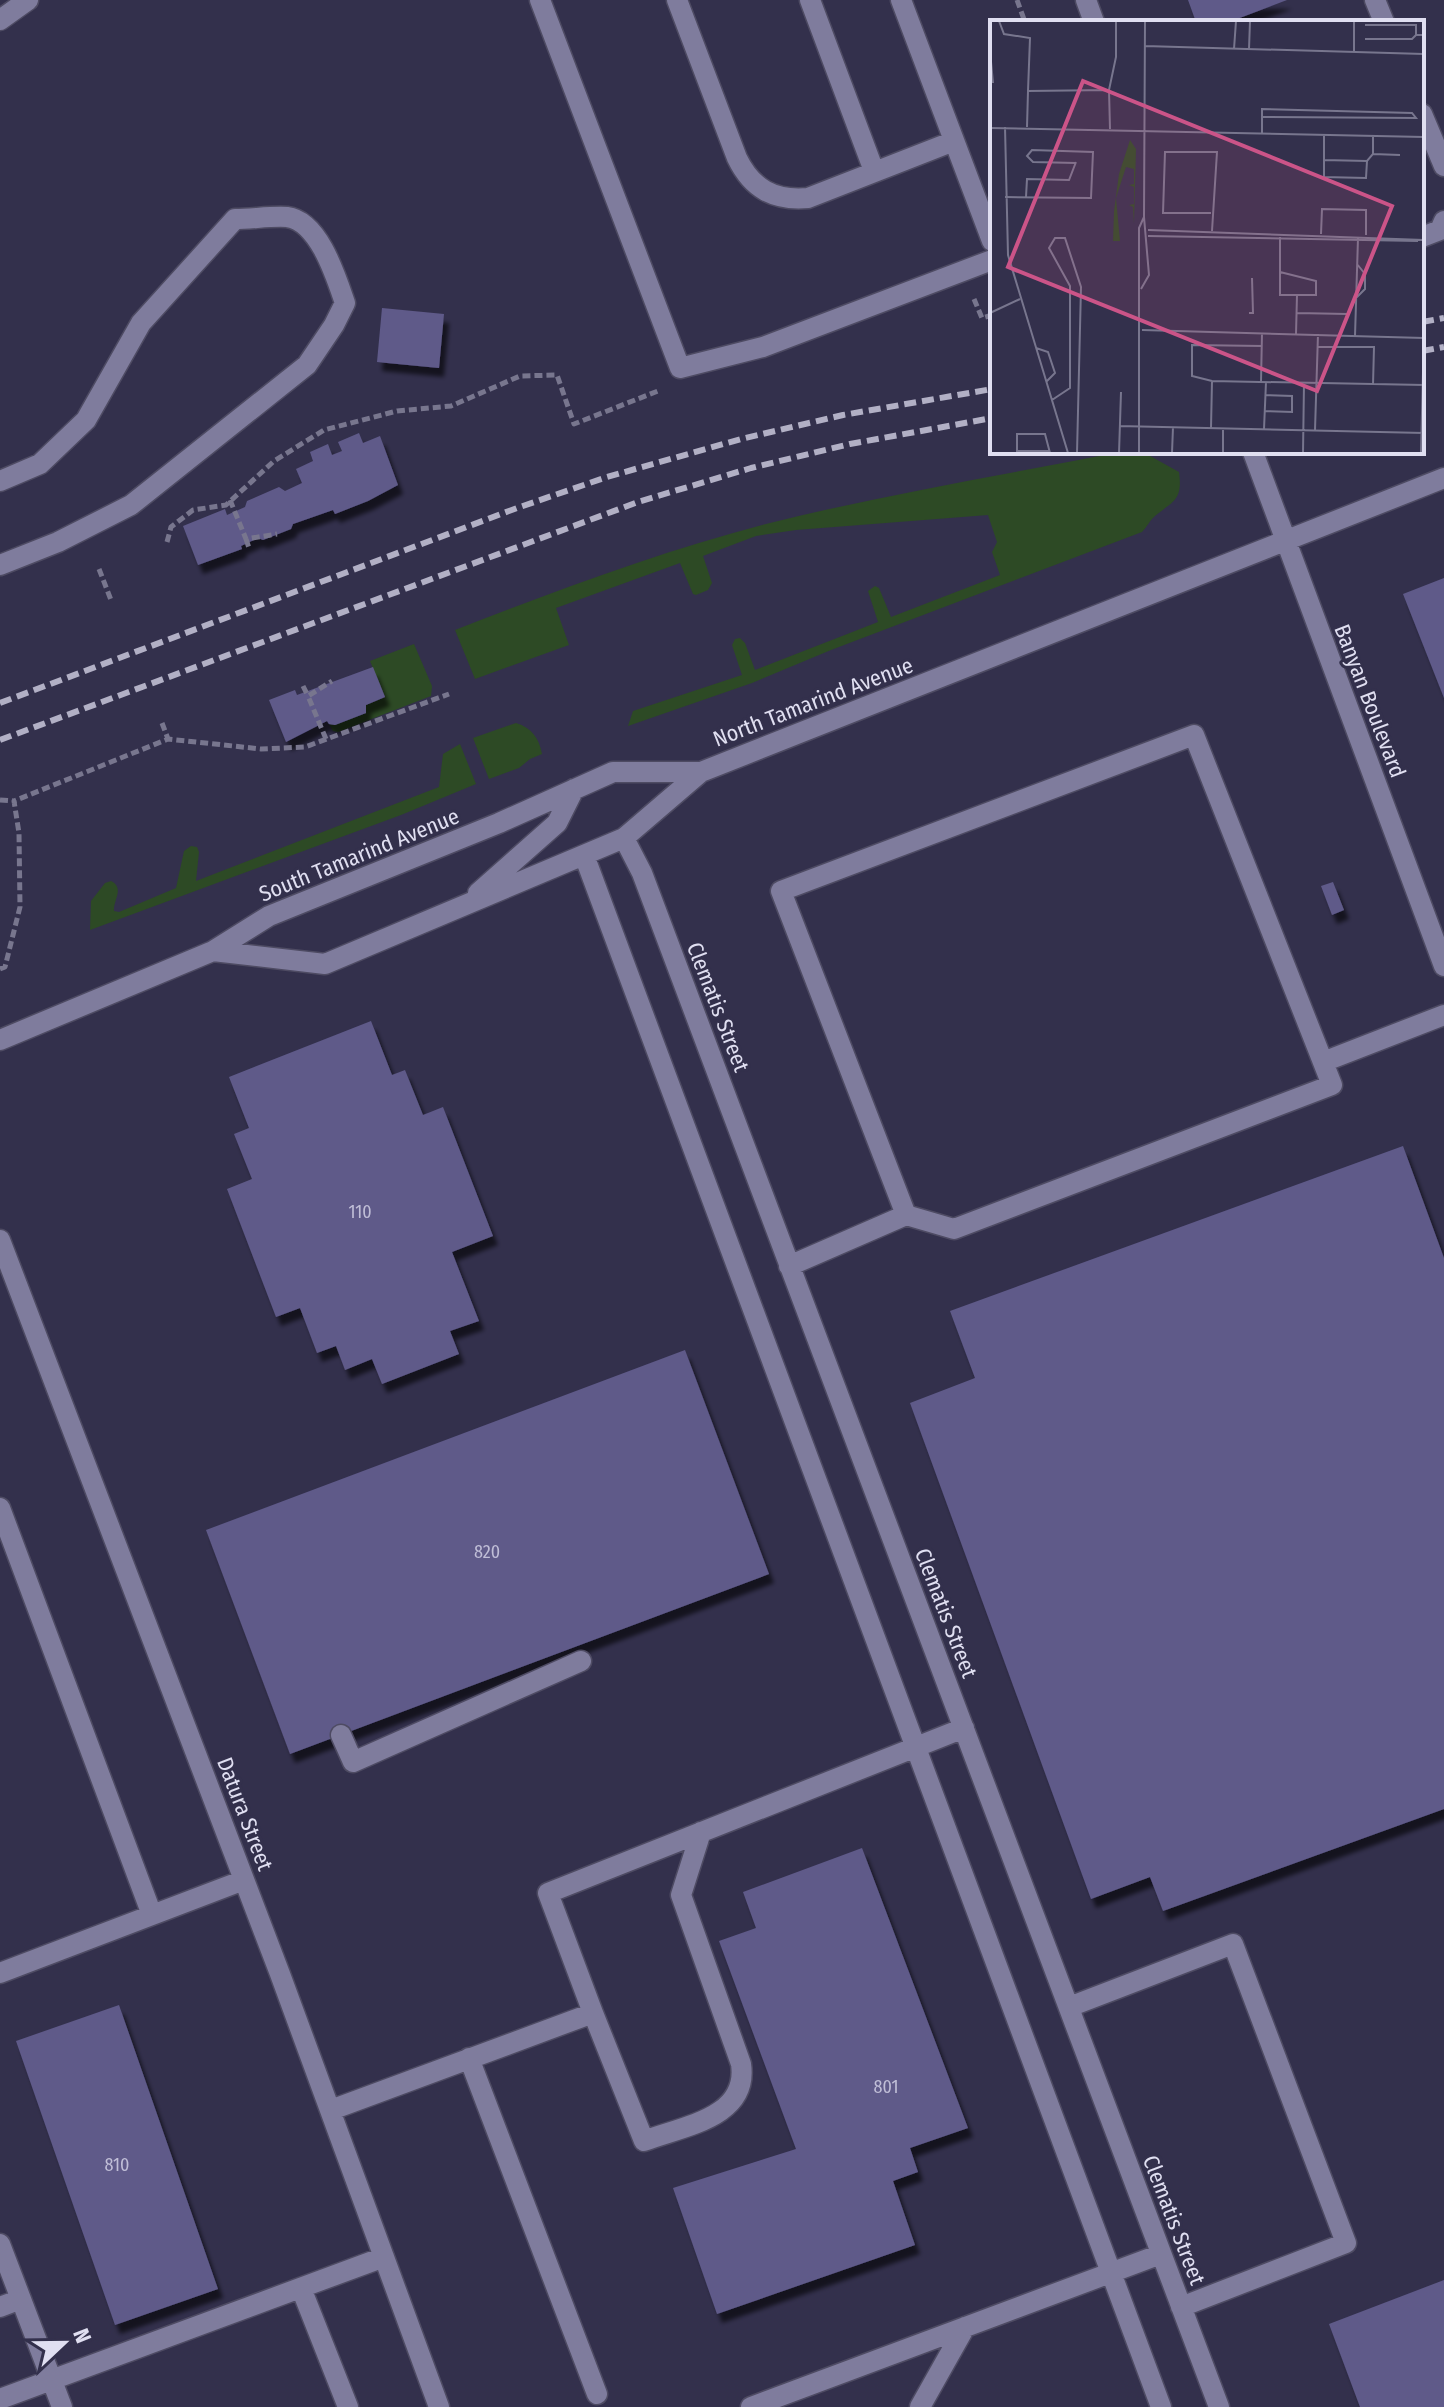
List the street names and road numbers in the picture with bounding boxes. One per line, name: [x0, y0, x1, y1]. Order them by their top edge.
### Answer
street label: Banyan Boulevard: [1328, 621, 1412, 781]
street label: North Tamarind Avenue: [709, 651, 917, 753]
street label: South Tamarind Avenue: [255, 803, 463, 907]
street label: Clematis Street: [681, 938, 755, 1076]
street label: Clematis Street: [909, 1544, 983, 1682]
street label: Datura Street: [211, 1754, 279, 1875]
street label: Clematis Street: [1137, 2151, 1211, 2289]

